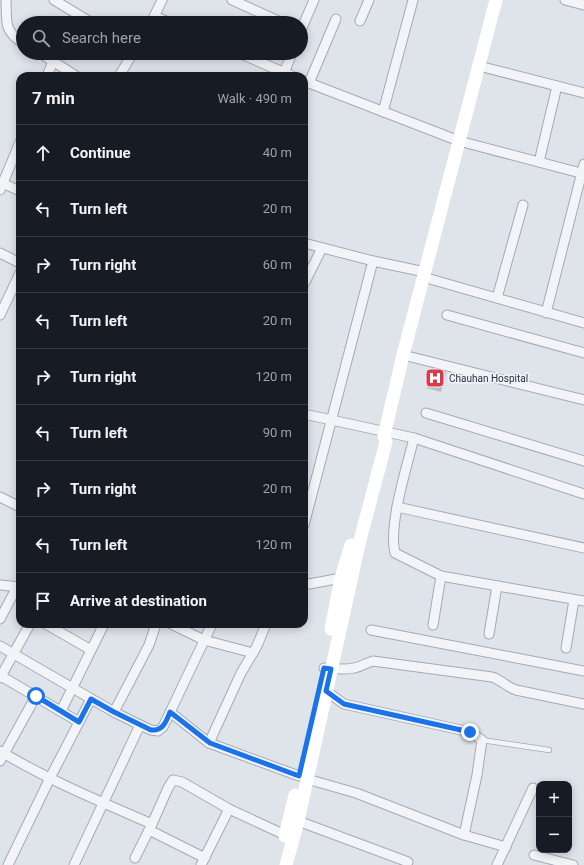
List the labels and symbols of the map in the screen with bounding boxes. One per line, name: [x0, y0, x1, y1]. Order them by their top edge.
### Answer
hospital icon: Chauhan Hospital: [424, 367, 446, 389]
place label: Chauhan Hospital: [449, 373, 528, 384]
route start: [27, 687, 45, 705]
route end: [461, 723, 479, 741]

